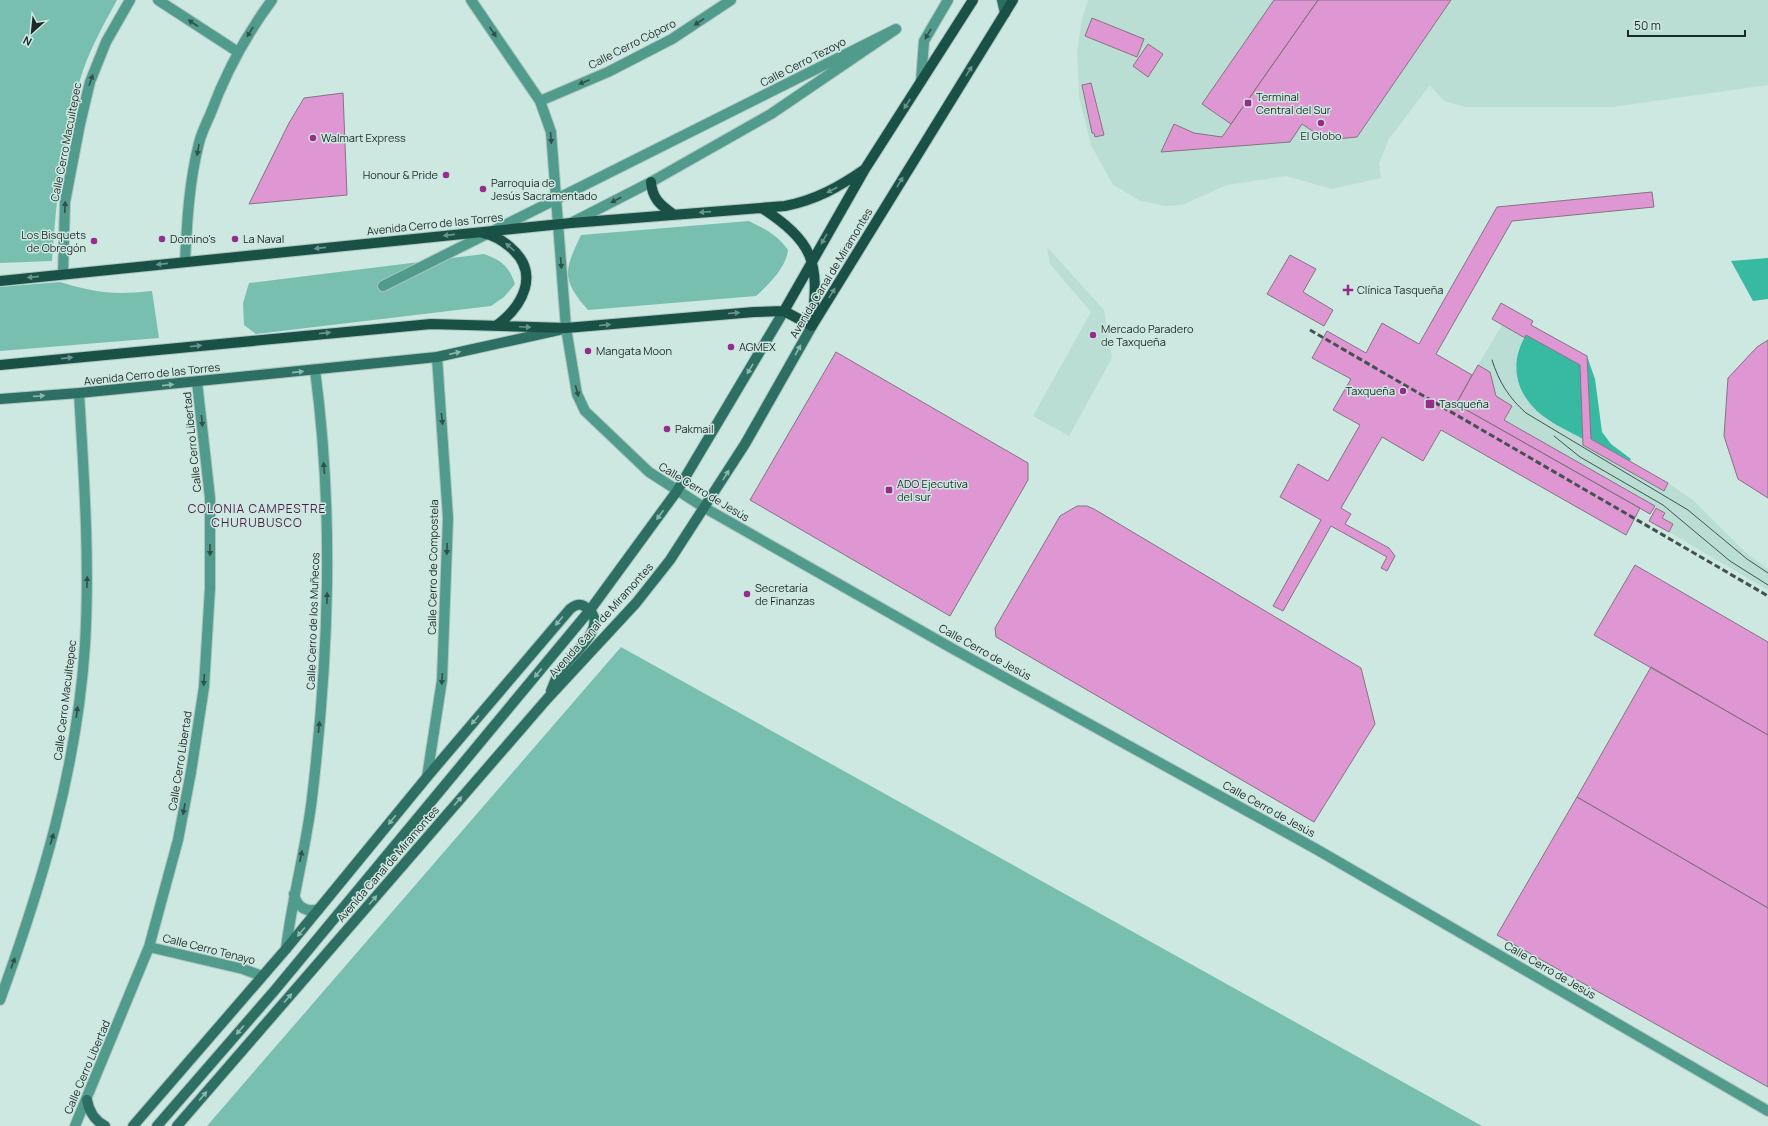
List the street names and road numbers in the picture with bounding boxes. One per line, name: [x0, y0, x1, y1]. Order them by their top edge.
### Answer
street label: Calle Cerro Cóporo: [585, 15, 679, 72]
street label: Calle Cerro Tezoyo: [757, 33, 849, 90]
street label: Calle Cerro Macuiltepec: [47, 81, 84, 203]
street label: Avenida Canal de Miramontes: [786, 205, 875, 340]
street label: Avenida Cerro de las Torres: [366, 209, 504, 238]
street label: Avenida Cerro de las Torres: [83, 359, 221, 388]
street label: Calle Cerro Libertad: [179, 391, 204, 493]
street label: Calle Cerro de Jesús: [656, 459, 753, 525]
street label: Calle Cerro de Compostela: [424, 499, 441, 635]
street label: Calle Cerro de los Muñecos: [303, 552, 322, 690]
street label: Avenida Canal de Miramontes: [545, 559, 656, 680]
street label: Calle Cerro de Jesús: [936, 620, 1034, 683]
street label: Calle Cerro Macuiltepec: [50, 639, 79, 761]
street label: Calle Cerro Libertad: [164, 710, 195, 812]
street label: Calle Cerro de Jesús: [1220, 777, 1318, 840]
street label: Avenida Canal de Miramontes: [333, 802, 442, 925]
street label: Calle Cerro Tenayo: [161, 930, 257, 967]
street label: Calle Cerro de Jesús: [1502, 937, 1599, 1002]
street label: Calle Cerro Libertad: [60, 1018, 113, 1116]

